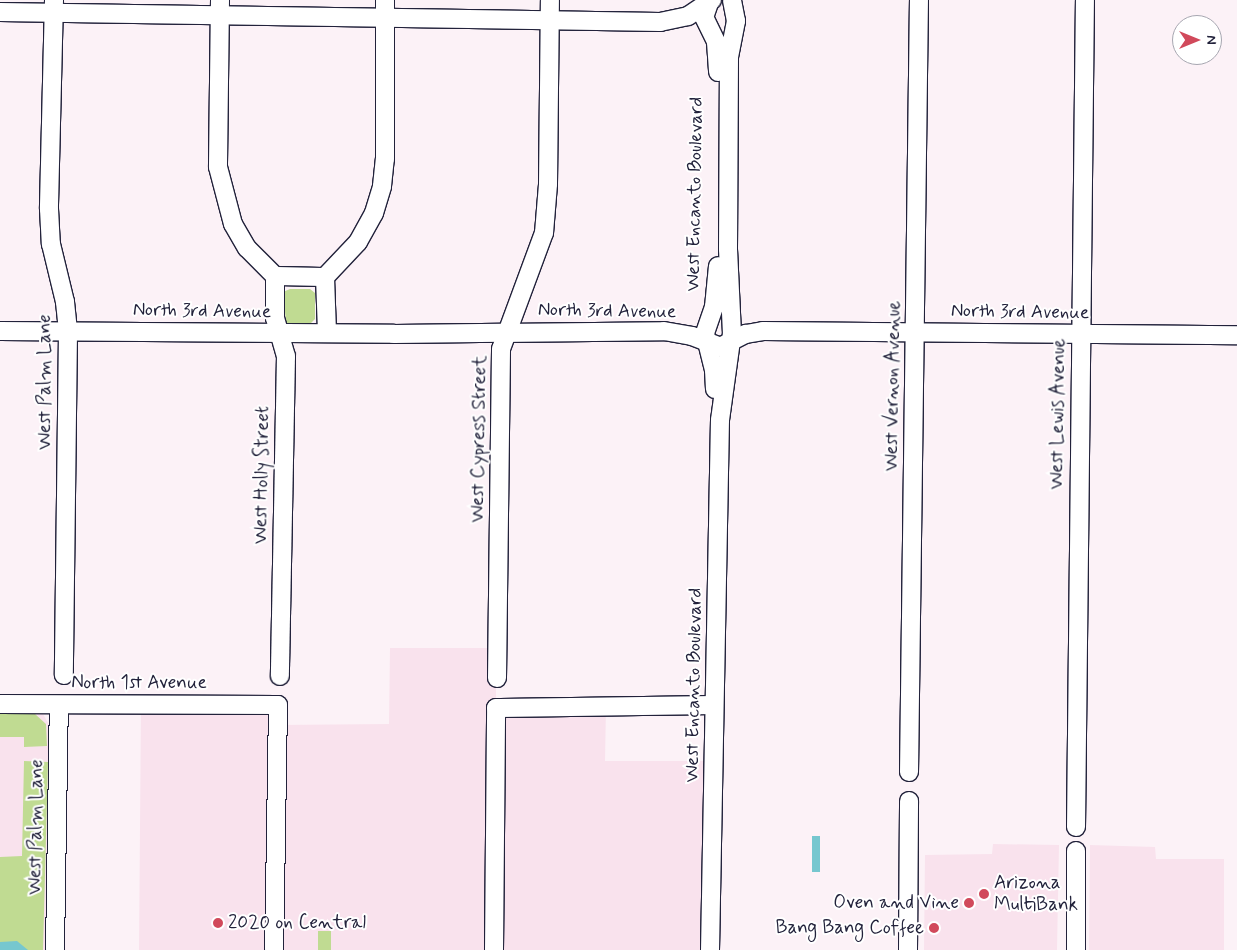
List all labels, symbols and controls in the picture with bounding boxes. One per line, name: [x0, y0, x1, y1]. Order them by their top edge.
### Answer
north arrow: [1172, 15, 1222, 65]
text: N: [1202, 35, 1220, 45]
street label: West Encanto Boulevard: [682, 96, 708, 292]
street label: North 3rd Avenue: [132, 298, 272, 324]
street label: North 3rd Avenue: [537, 298, 677, 324]
street label: North 3rd Avenue: [950, 299, 1090, 325]
street label: West Vernon Avenue: [880, 302, 906, 470]
street label: West Palm Lane: [34, 314, 56, 450]
street label: West Lewis Avenue: [1045, 337, 1071, 491]
street label: West Cypress Street: [466, 355, 492, 523]
street label: West Holly Street: [249, 404, 275, 546]
street label: West Encanto Boulevard: [681, 587, 707, 783]
street label: North 1st Avenue: [71, 672, 207, 694]
street label: West Palm Lane: [23, 759, 49, 895]
place label: Arizona MultiBank: [994, 872, 1078, 916]
marker: Arizona MultiBank: [978, 888, 990, 900]
place label: Oven and Vine: [843, 892, 959, 914]
marker: Oven and Vine: [963, 897, 975, 909]
place label: 2020 on Central: [228, 912, 362, 934]
marker: 2020 on Central: [212, 917, 224, 929]
place label: Bang Bang Coffee: [775, 917, 924, 939]
marker: Bang Bang Coffee: [928, 922, 940, 934]

